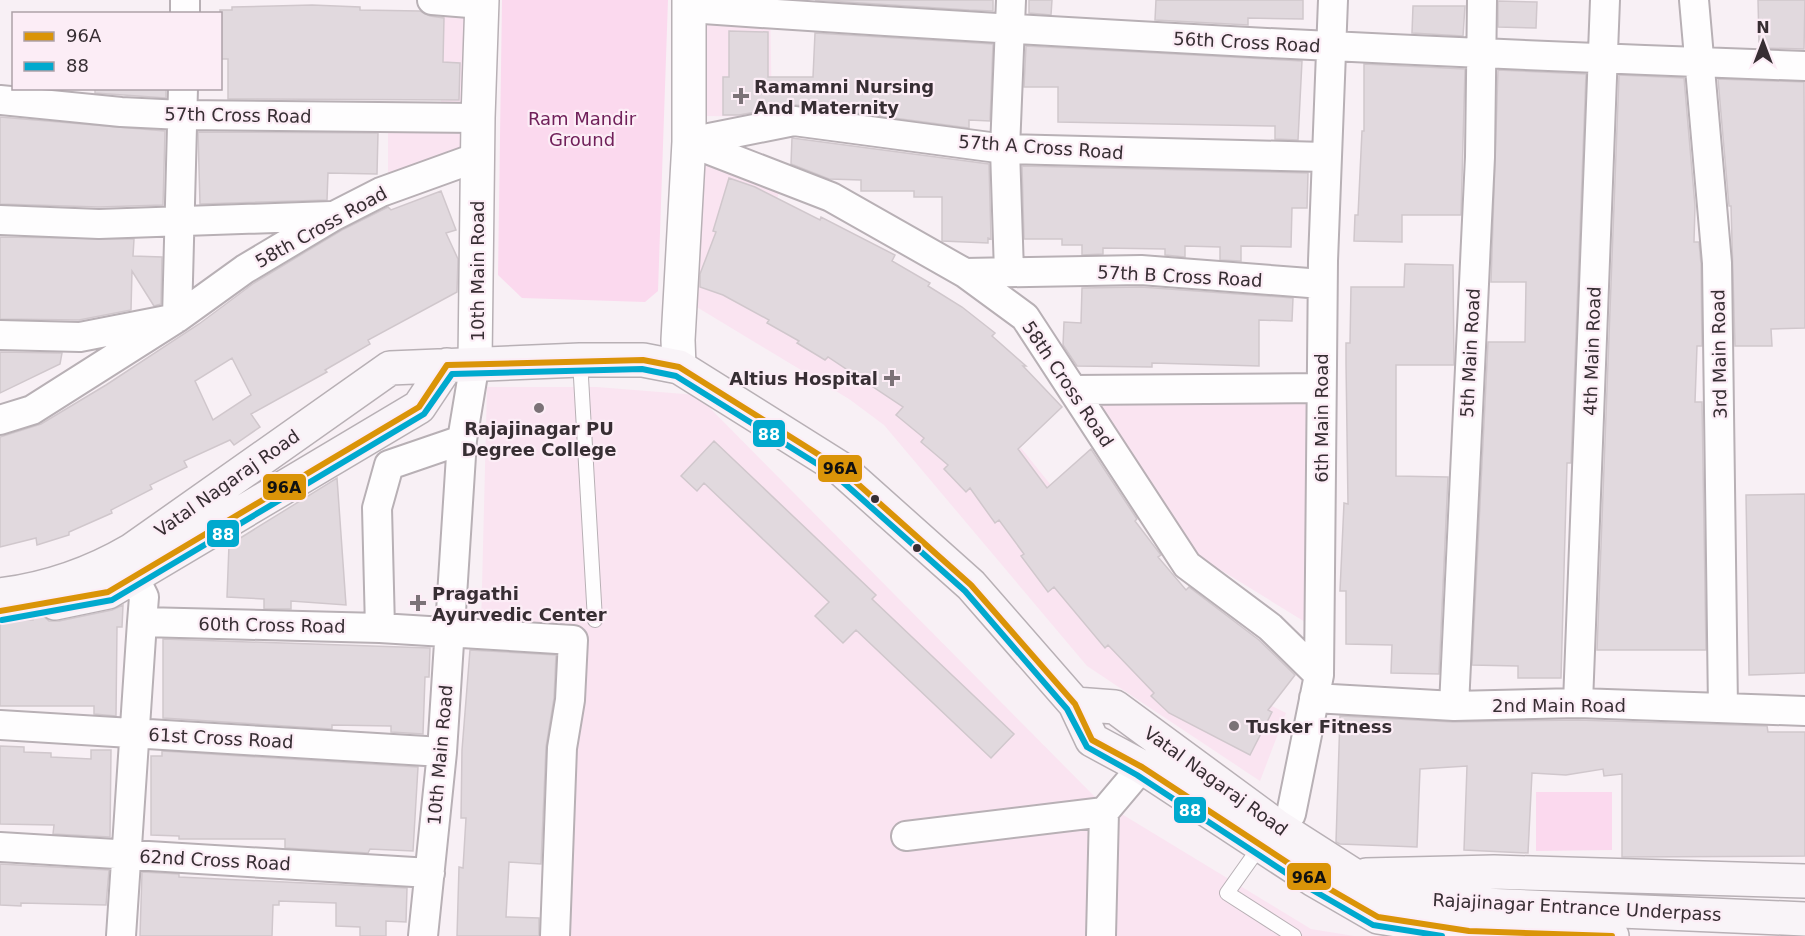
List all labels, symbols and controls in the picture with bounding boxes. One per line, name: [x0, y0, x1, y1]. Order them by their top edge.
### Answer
legend: [12, 12, 222, 90]
north arrow: [1733, 12, 1793, 72]
text: N: [1756, 18, 1770, 37]
text: 96A: [66, 25, 102, 46]
street label: 56th Cross Road: [1173, 28, 1321, 56]
text: 88: [66, 55, 89, 76]
place label: Ramamni Nursing And Maternity: [754, 76, 934, 118]
marker: Ramamni Nursing And Maternity: [732, 87, 750, 105]
street label: 57th Cross Road: [164, 103, 312, 127]
park label: Ram Mandir Ground: [528, 108, 637, 150]
street label: 57th A Cross Road: [958, 131, 1124, 163]
street label: 58th Cross Road: [251, 182, 391, 272]
street label: 10th Main Road: [467, 201, 488, 341]
street label: 57th B Cross Road: [1097, 261, 1263, 291]
street label: 4th Main Road: [1579, 286, 1605, 416]
street label: 5th Main Road: [1456, 288, 1484, 418]
street label: 3rd Main Road: [1707, 289, 1731, 419]
street label: 58th Cross Road: [1018, 317, 1118, 451]
street label: 6th Main Road: [1311, 353, 1332, 483]
place label: Altius Hospital: [729, 368, 878, 389]
marker: Altius Hospital: [883, 369, 901, 387]
marker: Rajajinagar PU Degree College: [532, 401, 546, 415]
place label: Rajajinagar PU Degree College: [462, 418, 616, 460]
line badge: 88: [752, 419, 786, 448]
street label: Vatal Nagaraj Road: [151, 425, 303, 541]
text: 88: [758, 425, 780, 444]
line badge: 96A: [817, 454, 863, 483]
text: 96A: [823, 459, 858, 478]
line badge: 96A: [262, 473, 307, 501]
text: 96A: [267, 478, 302, 497]
unlabelled marker: [869, 493, 881, 505]
line badge: 88: [206, 519, 240, 548]
text: 88: [212, 525, 234, 544]
unlabelled marker: [911, 542, 923, 554]
place label: Pragathi Ayurvedic Center: [432, 583, 607, 625]
marker: Pragathi Ayurvedic Center: [409, 594, 427, 612]
street label: 60th Cross Road: [198, 613, 346, 637]
street label: 10th Main Road: [423, 684, 457, 826]
street label: 2nd Main Road: [1492, 695, 1626, 716]
place label: Tusker Fitness: [1246, 716, 1392, 737]
marker: Tusker Fitness: [1227, 719, 1241, 733]
street label: Vatal Nagaraj Road: [1140, 722, 1292, 840]
street label: 61st Cross Road: [148, 724, 294, 752]
line badge: 88: [1173, 796, 1207, 824]
text: 88: [1179, 801, 1201, 820]
street label: 62nd Cross Road: [139, 846, 291, 874]
line badge: 96A: [1286, 862, 1332, 891]
text: 96A: [1292, 868, 1327, 887]
street label: Rajajinagar Entrance Underpass: [1432, 889, 1722, 925]

